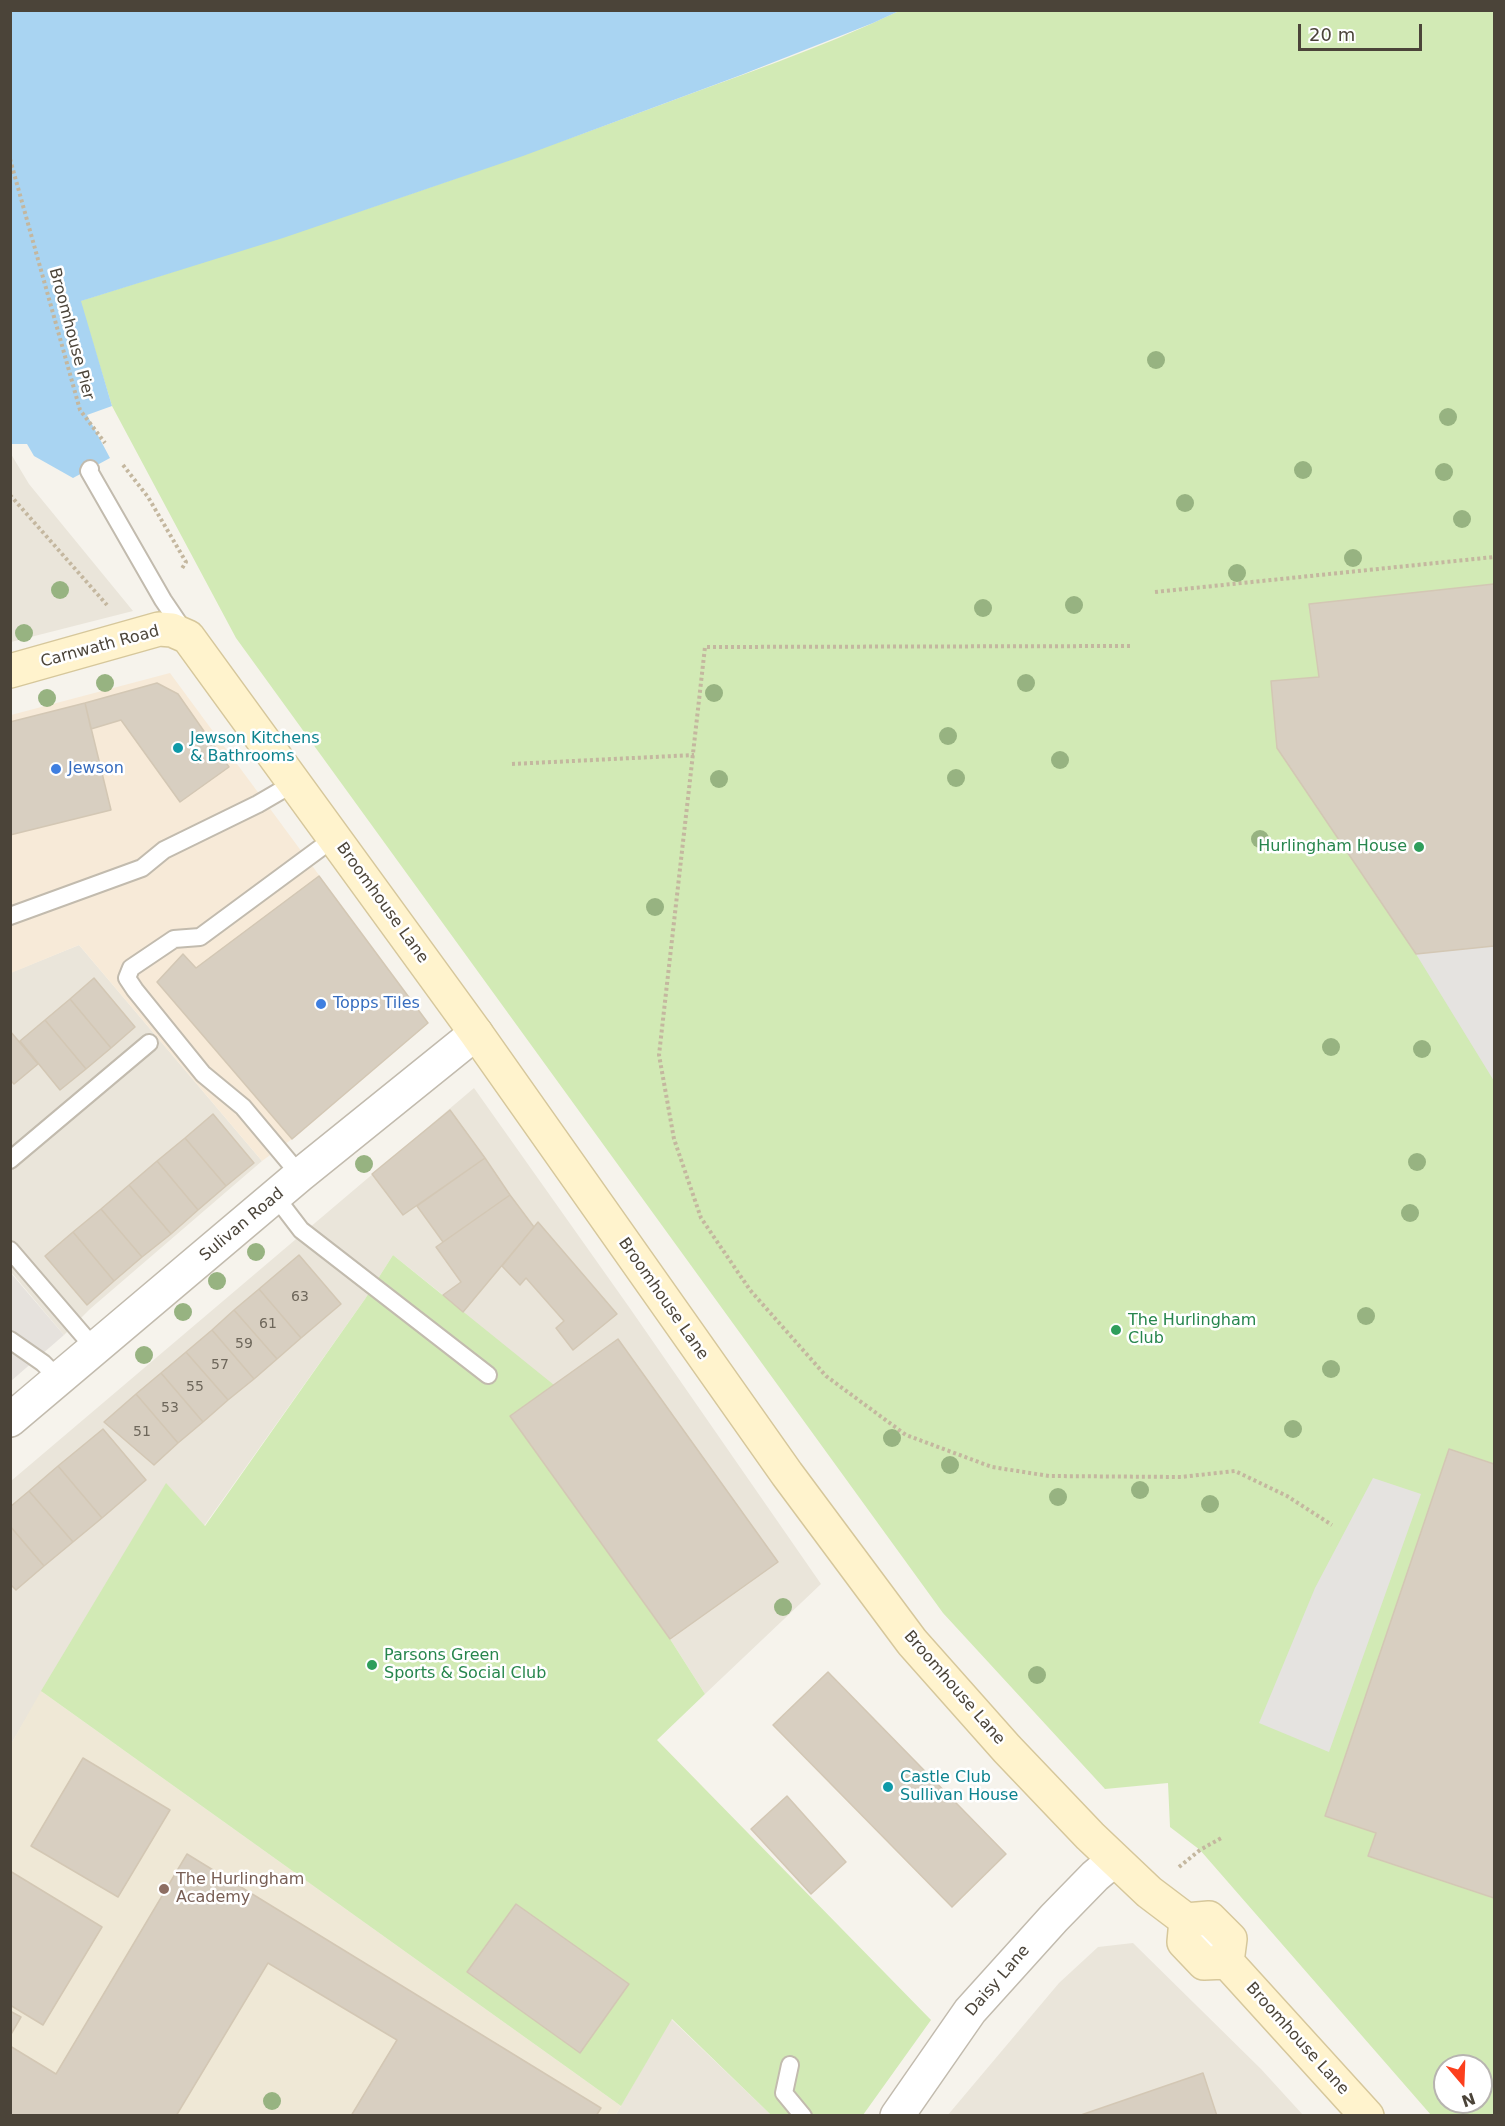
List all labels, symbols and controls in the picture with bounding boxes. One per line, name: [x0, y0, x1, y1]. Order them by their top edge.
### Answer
scale bar: [1301, 12, 1426, 50]
text: 20 m: [1309, 24, 1355, 45]
street label: Broomhouse Pier: [44, 266, 98, 402]
street label: Carnwath Road: [39, 622, 161, 672]
place label: Jewson Kitchens & Bathrooms: [190, 729, 319, 767]
marker: Jewson Kitchens & Bathrooms: [171, 741, 185, 755]
place label: Jewson: [68, 759, 124, 779]
marker: Jewson: [49, 762, 63, 776]
place label: Hurlingham House: [1258, 837, 1407, 857]
street label: Broomhouse Lane: [332, 839, 432, 967]
marker: Hurlingham House: [1412, 840, 1426, 854]
place label: Topps Tiles: [333, 994, 420, 1014]
marker: Topps Tiles: [314, 997, 328, 1011]
street label: Sulivan Road: [196, 1184, 288, 1266]
street label: Broomhouse Lane: [614, 1234, 712, 1364]
house number: 63: [291, 1289, 309, 1305]
place label: The Hurlingham Club: [1128, 1311, 1256, 1349]
house number: 61: [259, 1316, 277, 1332]
marker: The Hurlingham Club: [1109, 1323, 1123, 1337]
house number: 59: [235, 1336, 253, 1352]
house number: 57: [211, 1357, 229, 1373]
house number: 55: [186, 1379, 204, 1395]
house number: 53: [161, 1400, 179, 1416]
house number: 51: [133, 1424, 151, 1440]
street label: Broomhouse Lane: [899, 1627, 1009, 1749]
place label: Parsons Green Sports & Social Club: [384, 1646, 546, 1684]
marker: Parsons Green Sports & Social Club: [365, 1658, 379, 1672]
place label: Castle Club Sullivan House: [900, 1768, 1018, 1806]
marker: Castle Club Sullivan House: [881, 1780, 895, 1794]
place label: The Hurlingham Academy: [176, 1870, 304, 1908]
marker: The Hurlingham Academy: [157, 1882, 171, 1896]
street label: Daisy Lane: [962, 1941, 1034, 2021]
street label: Broomhouse Lane: [1242, 1979, 1352, 2099]
north arrow: [1433, 2054, 1493, 2114]
text: N: [1459, 2088, 1478, 2111]

